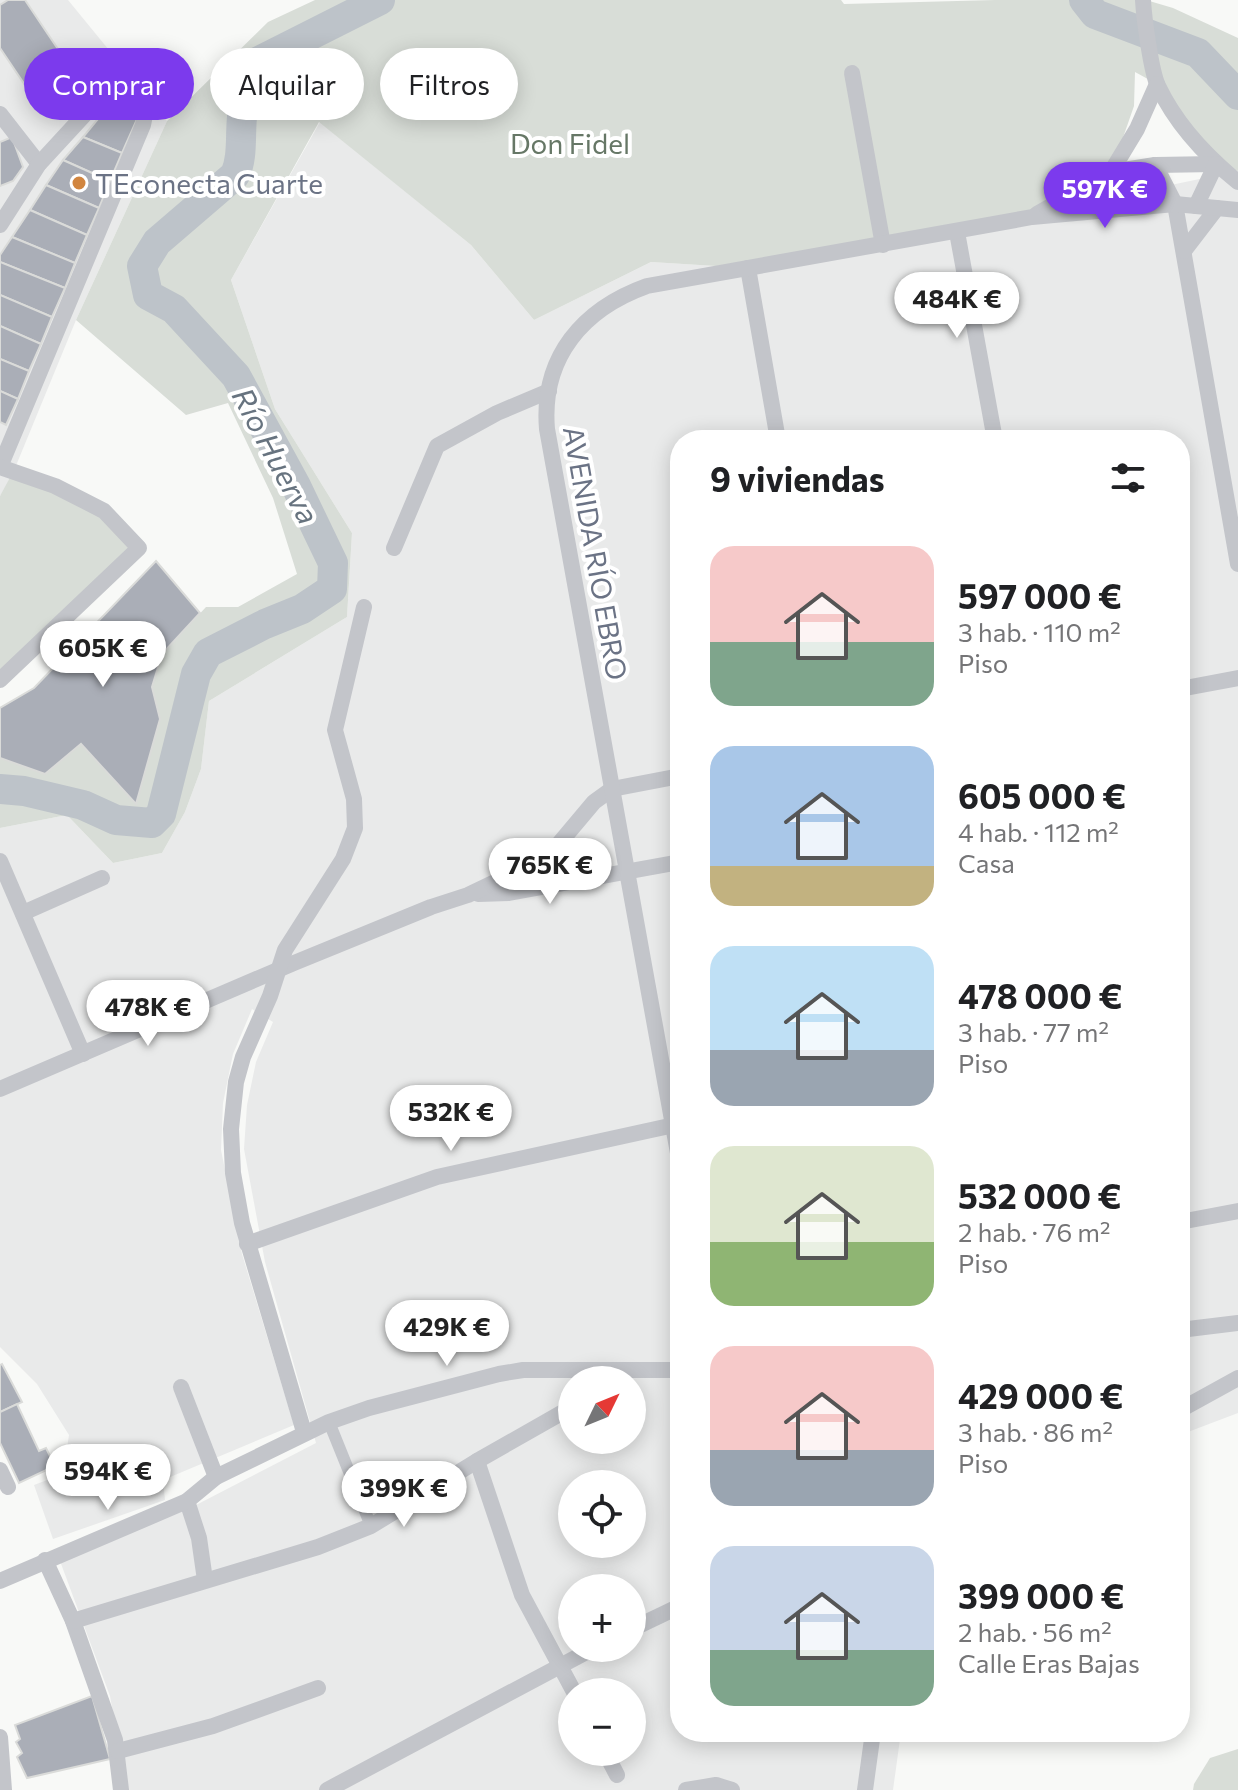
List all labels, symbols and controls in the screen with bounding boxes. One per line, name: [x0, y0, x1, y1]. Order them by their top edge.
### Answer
chip: Comprar: [24, 48, 194, 120]
chip: Alquilar: [210, 48, 364, 120]
chip: Filtros: [380, 48, 518, 120]
park label: Don Fidel: [510, 126, 630, 160]
pin: 597K €: [1040, 162, 1170, 230]
place label: TEconecta Cuarte: [95, 166, 323, 200]
text: 597K €: [1062, 172, 1148, 203]
marker: TEconecta Cuarte: [70, 174, 88, 192]
pin: 484K €: [892, 272, 1022, 340]
text: 484K €: [912, 282, 1002, 313]
water label: Río Huerva: [226, 380, 328, 530]
street label: AVENIDA RÍO EBRO: [557, 423, 635, 683]
icon: filters: [1106, 456, 1150, 500]
text: 9 viviendas: [710, 457, 885, 499]
text: 597 000 €: [958, 574, 1122, 616]
icon: home: [774, 578, 870, 674]
text: 3 hab. · 110 m²: [958, 616, 1121, 647]
pin: 605K €: [38, 621, 168, 689]
text: 605K €: [58, 631, 148, 662]
text: Piso: [958, 647, 1008, 678]
text: 605 000 €: [958, 774, 1126, 816]
icon: home: [774, 778, 870, 874]
text: 4 hab. · 112 m²: [958, 816, 1119, 847]
pin: 765K €: [485, 838, 615, 906]
text: Casa: [958, 847, 1015, 878]
text: 765K €: [507, 848, 593, 879]
text: 478 000 €: [958, 974, 1122, 1016]
icon: home: [774, 978, 870, 1074]
pin: 478K €: [83, 980, 213, 1048]
text: 478K €: [104, 990, 192, 1021]
text: 3 hab. · 77 m²: [958, 1016, 1109, 1047]
text: Piso: [958, 1047, 1008, 1078]
pin: 532K €: [386, 1085, 516, 1153]
text: 532K €: [408, 1095, 494, 1126]
text: 532 000 €: [958, 1174, 1121, 1216]
icon: home: [774, 1178, 870, 1274]
text: 2 hab. · 76 m²: [958, 1216, 1110, 1247]
text: Piso: [958, 1247, 1008, 1278]
pin: 429K €: [382, 1300, 512, 1368]
text: 429K €: [403, 1310, 491, 1341]
north arrow: [558, 1366, 646, 1454]
map controls: [558, 1366, 646, 1766]
text: 429 000 €: [958, 1374, 1123, 1416]
icon: home: [774, 1378, 870, 1474]
text: 3 hab. · 86 m²: [958, 1416, 1113, 1447]
pin: 594K €: [43, 1444, 173, 1512]
text: Piso: [958, 1447, 1008, 1478]
text: 594K €: [64, 1454, 152, 1485]
pin: 399K €: [339, 1461, 469, 1529]
button: locate: [558, 1470, 646, 1558]
text: 399K €: [360, 1471, 448, 1502]
button: +: [558, 1574, 646, 1662]
text: 399 000 €: [958, 1574, 1124, 1616]
icon: home: [774, 1578, 870, 1674]
text: 2 hab. · 56 m²: [958, 1616, 1112, 1647]
text: Calle Eras Bajas: [958, 1647, 1140, 1678]
button: −: [558, 1678, 646, 1766]

